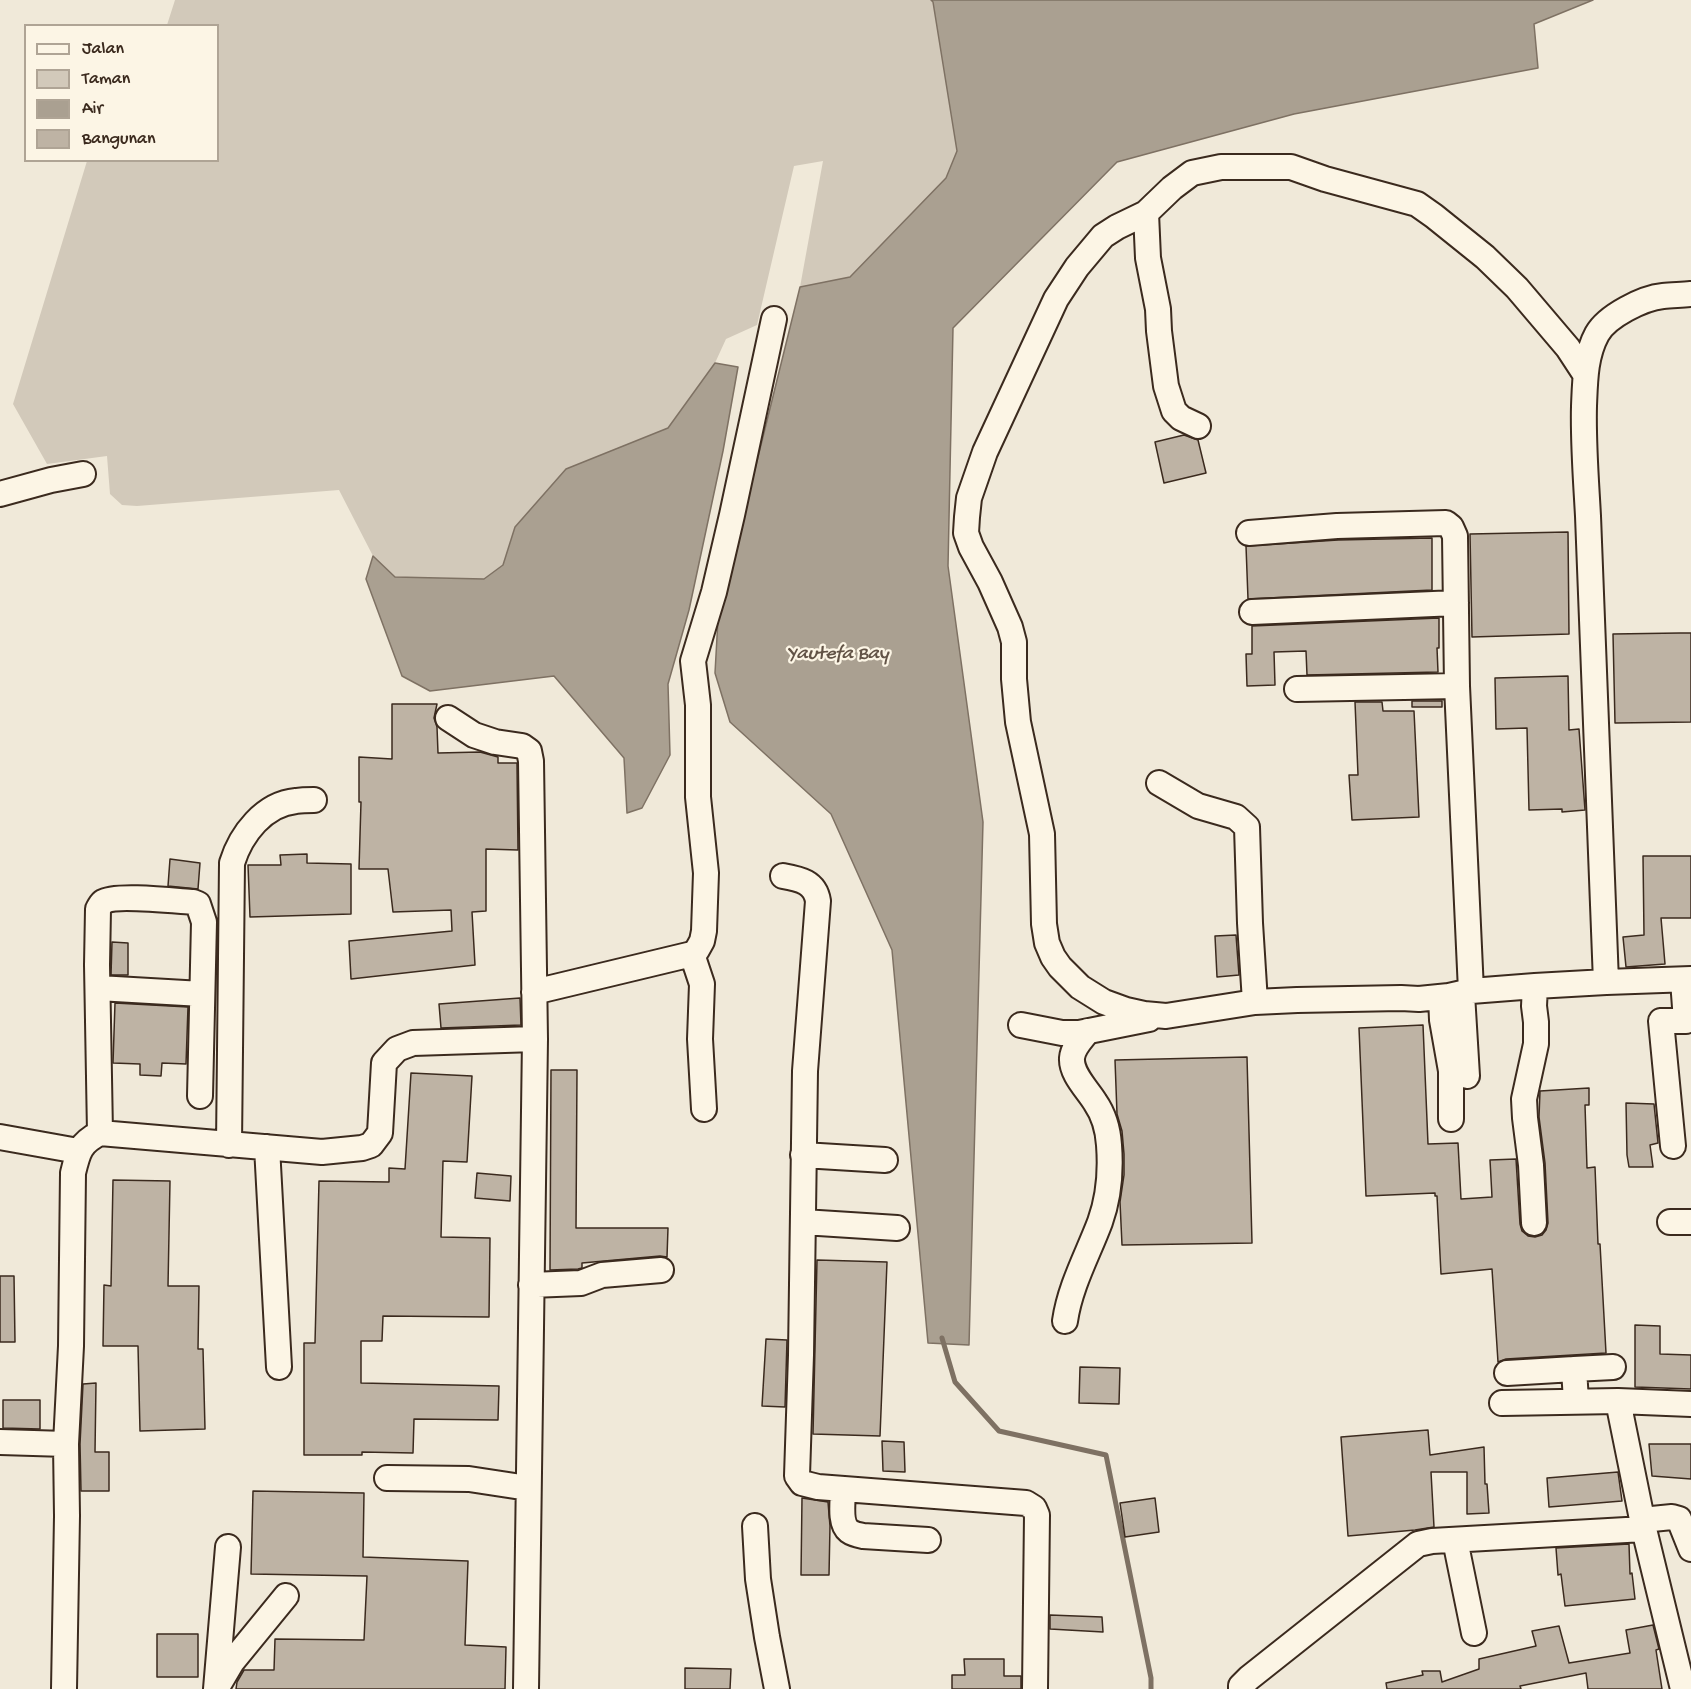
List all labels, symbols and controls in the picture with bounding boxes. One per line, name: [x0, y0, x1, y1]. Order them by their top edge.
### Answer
legend: [24, 24, 219, 162]
text: Jalan: [82, 39, 124, 60]
text: Taman: [82, 69, 130, 90]
text: Air: [82, 99, 103, 120]
text: Bangunan: [82, 129, 156, 150]
water label: Yautefa Bay: [787, 643, 889, 667]

